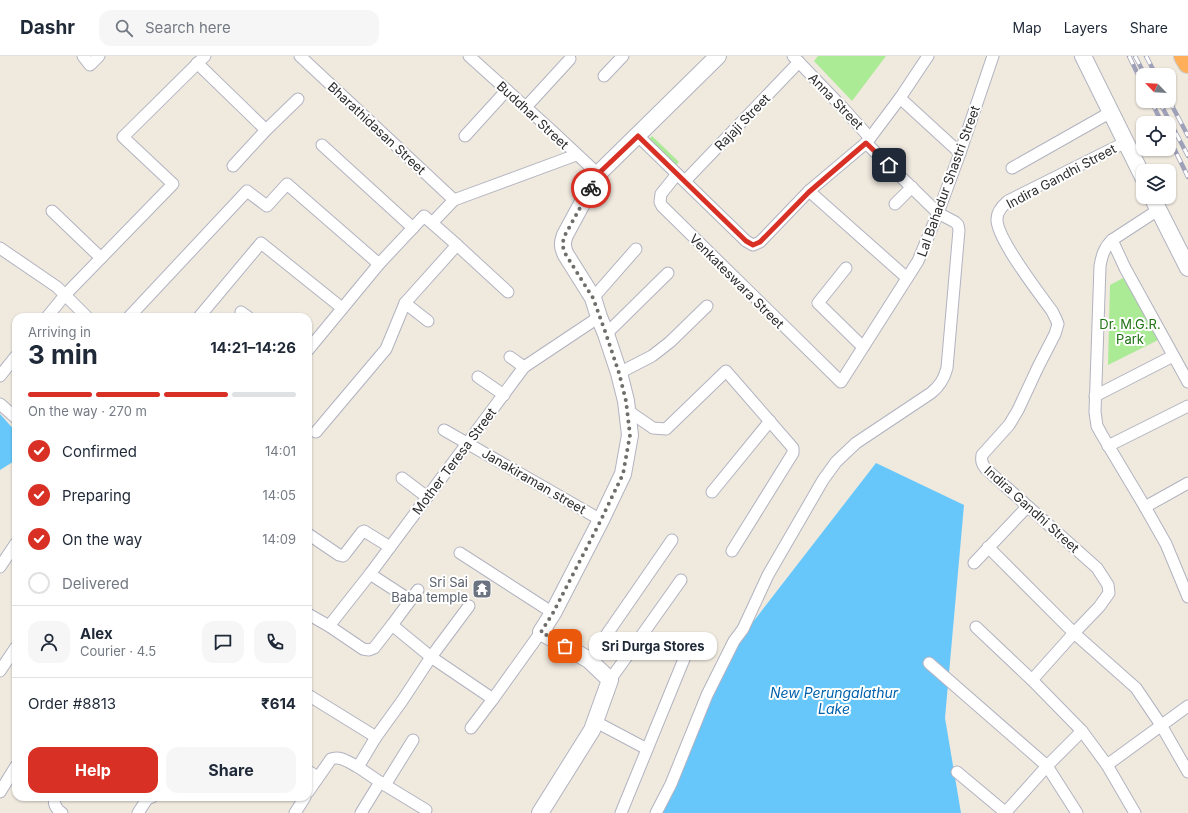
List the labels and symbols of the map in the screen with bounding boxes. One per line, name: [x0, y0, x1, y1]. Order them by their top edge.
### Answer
north arrow: [1136, 68, 1176, 108]
street label: Anna Street: [805, 70, 867, 132]
street label: Bharathidasan Street: [325, 78, 429, 178]
street label: Buddhar Street: [494, 78, 572, 152]
street label: Rajaji Street: [711, 90, 773, 154]
street label: Lal Bahadur Shastri Street: [913, 103, 983, 259]
street label: Indira Gandhi Street: [1003, 140, 1119, 212]
pin: [872, 148, 906, 182]
courier: [571, 168, 611, 208]
street label: Venkateswara Street: [686, 230, 788, 332]
park label: Dr. M.G.R. Park: [1099, 316, 1161, 347]
street label: Mother Teresa Street: [409, 405, 499, 517]
street label: Janakiraman street: [479, 445, 589, 517]
street label: Indira Gandhi Street: [981, 462, 1083, 556]
place label: Sri Sai Baba temple: [391, 574, 468, 605]
temple icon: Sri Sai Baba temple: [471, 578, 493, 600]
pin: [548, 629, 582, 663]
callout: Sri Durga Stores: [589, 632, 717, 660]
water label: New Perungalathur Lake: [770, 684, 899, 717]

